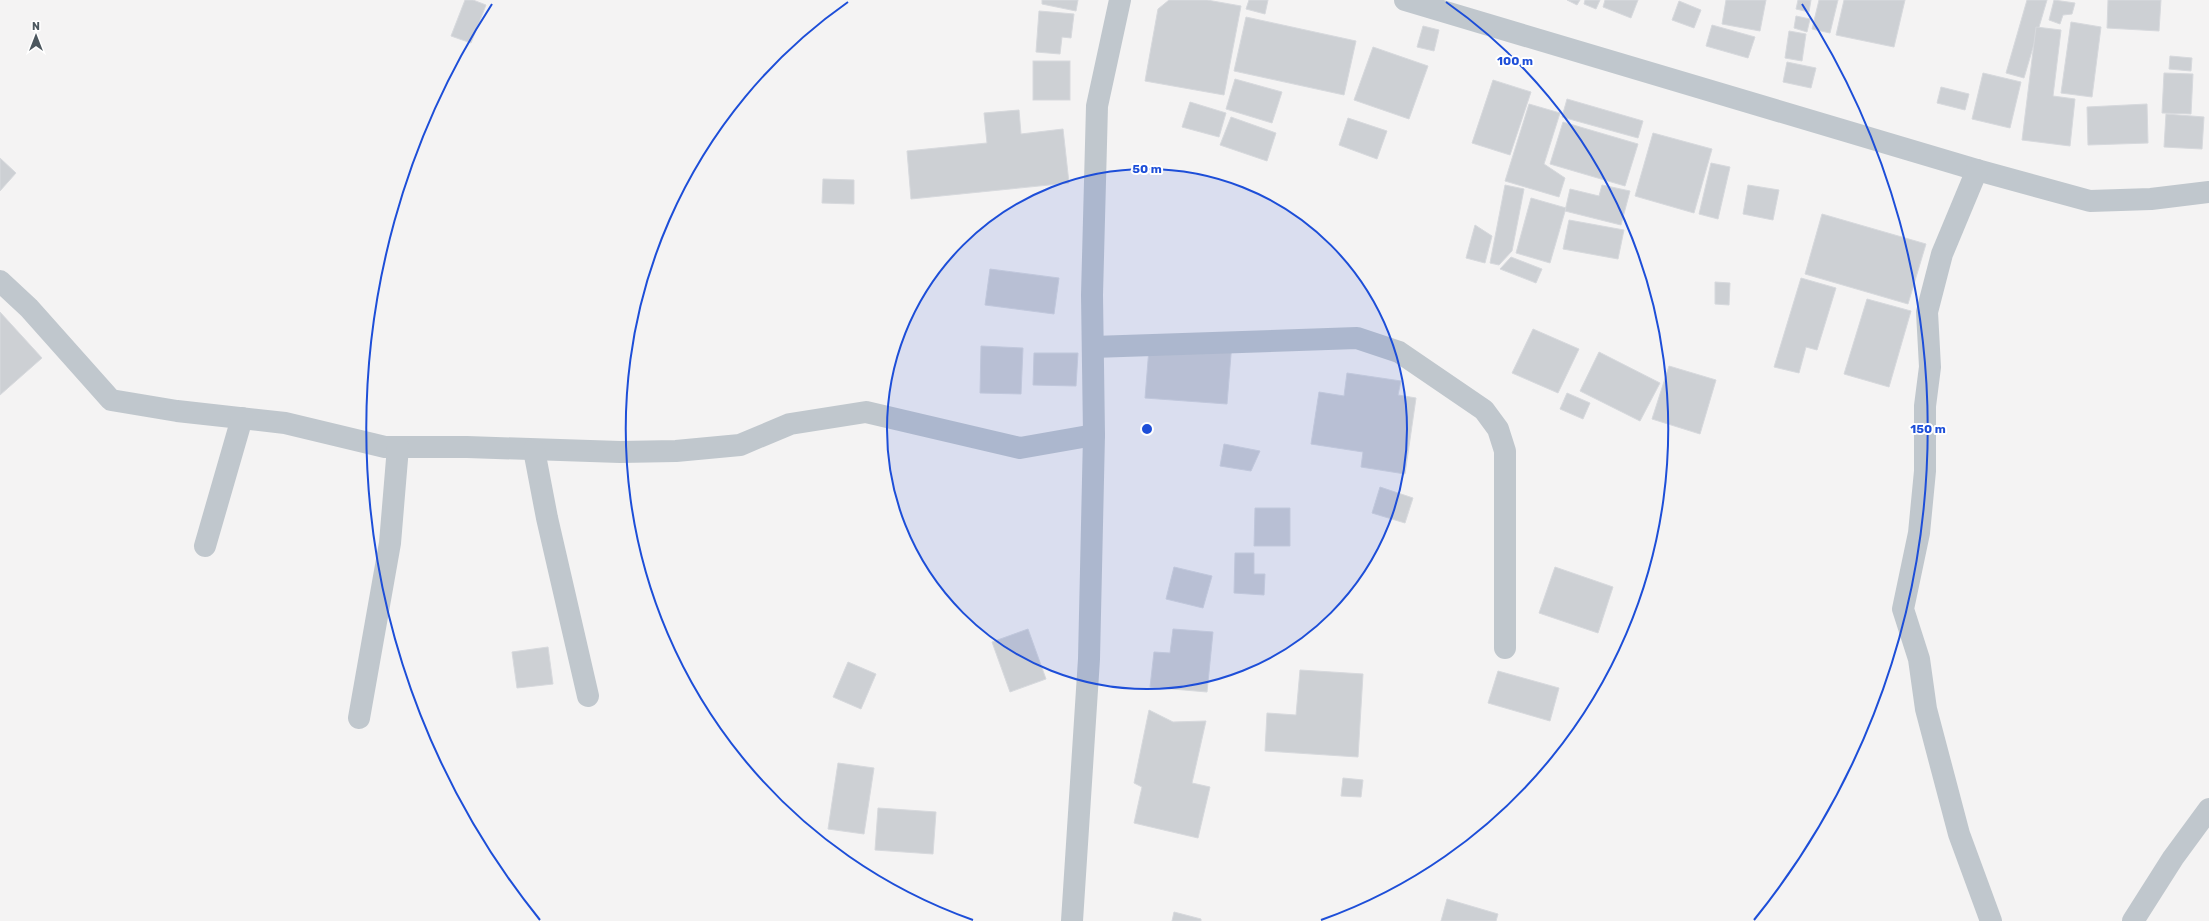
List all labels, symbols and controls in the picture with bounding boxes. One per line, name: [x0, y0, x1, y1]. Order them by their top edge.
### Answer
north arrow: [16, 16, 56, 56]
text: N: [32, 20, 40, 33]
text: 100 m: [1497, 54, 1533, 68]
text: 50 m: [1132, 162, 1162, 176]
centre of rings: [1140, 422, 1154, 436]
text: 150 m: [1910, 422, 1946, 436]

